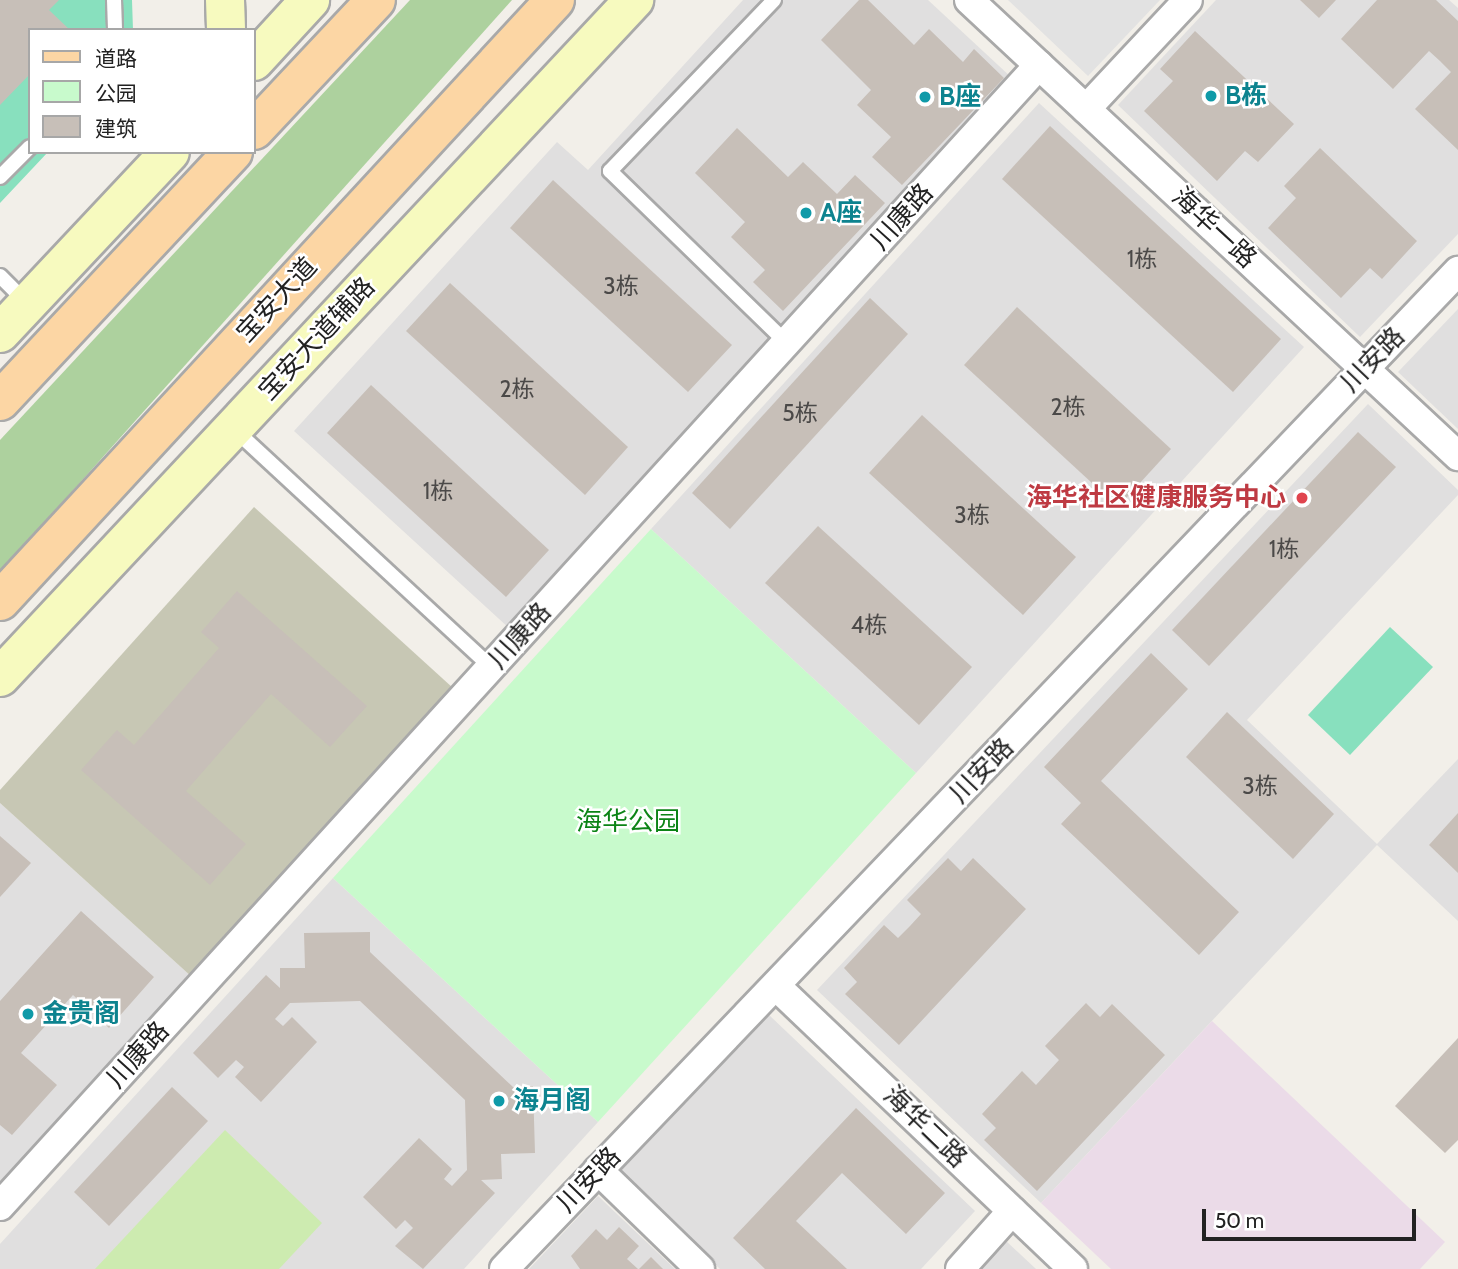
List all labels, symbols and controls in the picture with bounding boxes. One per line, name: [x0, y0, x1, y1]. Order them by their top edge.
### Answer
legend: [28, 28, 256, 154]
text: 道路: [95, 46, 137, 71]
place label: B栋: [1225, 80, 1267, 112]
text: 公园: [95, 81, 137, 106]
place label: B座: [939, 81, 981, 113]
marker: B栋: [1203, 88, 1219, 104]
marker: B座: [917, 89, 933, 105]
text: 建筑: [95, 116, 137, 141]
street label: 川康路: [864, 178, 940, 256]
street label: 海华一路: [1165, 181, 1263, 275]
place label: A座: [820, 197, 862, 229]
marker: A座: [798, 205, 814, 221]
house number: 1栋: [1127, 245, 1157, 273]
street label: 宝安大道: [230, 251, 324, 349]
street label: 宝安大道辅路: [252, 271, 382, 407]
house number: 3栋: [603, 272, 639, 300]
street label: 川安路: [1335, 321, 1411, 399]
house number: 2栋: [499, 375, 535, 403]
house number: 2栋: [1050, 393, 1086, 421]
house number: 5栋: [782, 399, 818, 427]
house number: 1栋: [423, 477, 453, 505]
place label: 海华社区健康服务中心: [1026, 482, 1286, 514]
marker: 海华社区健康服务中心: [1292, 488, 1312, 508]
house number: 3栋: [954, 501, 990, 529]
house number: 1栋: [1269, 535, 1299, 563]
street label: 川康路: [482, 597, 558, 675]
house number: 4栋: [851, 611, 887, 639]
street label: 川安路: [944, 732, 1020, 810]
house number: 3栋: [1242, 772, 1278, 800]
park label: 海华公园: [576, 806, 680, 838]
place label: 金贵阁: [42, 998, 120, 1030]
marker: 金贵阁: [20, 1006, 36, 1022]
street label: 川康路: [100, 1016, 176, 1094]
street label: 海华二路: [877, 1080, 973, 1174]
place label: 海月阁: [513, 1085, 591, 1117]
marker: 海月阁: [491, 1093, 507, 1109]
street label: 川安路: [551, 1141, 627, 1219]
scale bar: [1206, 1196, 1420, 1240]
text: 50 m: [1215, 1208, 1264, 1233]

